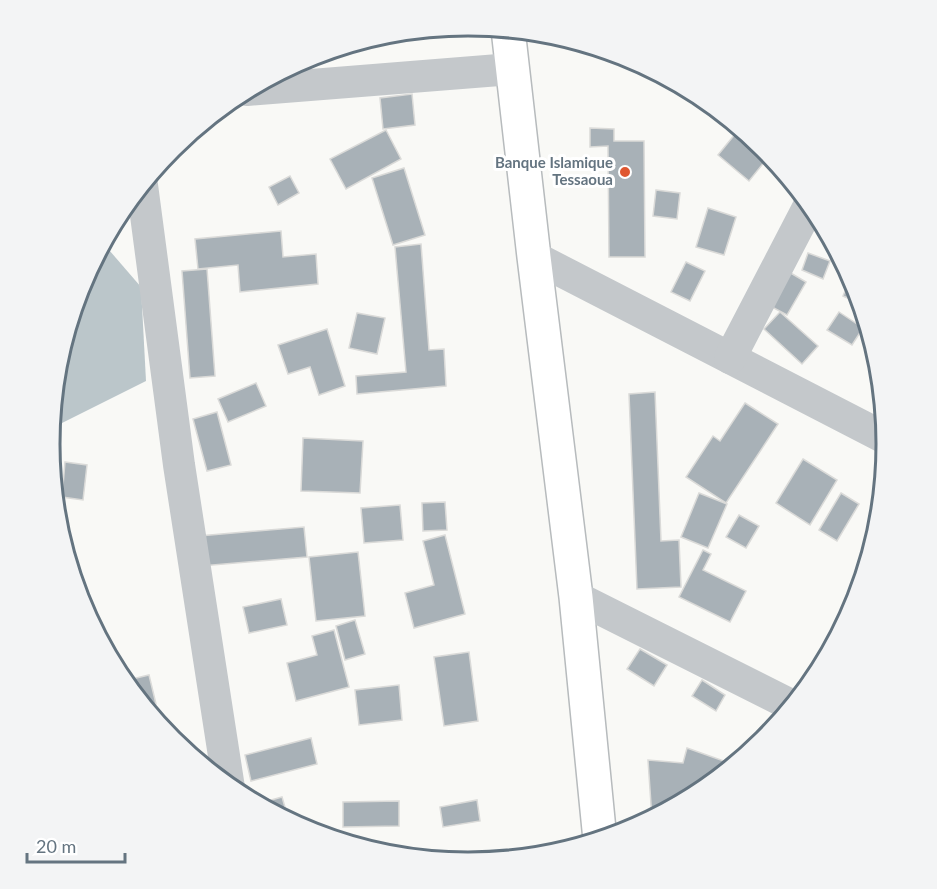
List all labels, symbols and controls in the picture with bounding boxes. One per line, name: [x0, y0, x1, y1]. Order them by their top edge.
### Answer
place label: Banque Islamique Tessaoua: [495, 153, 613, 188]
marker: Banque Islamique Tessaoua: [618, 165, 632, 179]
scale bar: [27, 826, 124, 864]
text: 20 m: [36, 835, 76, 857]

